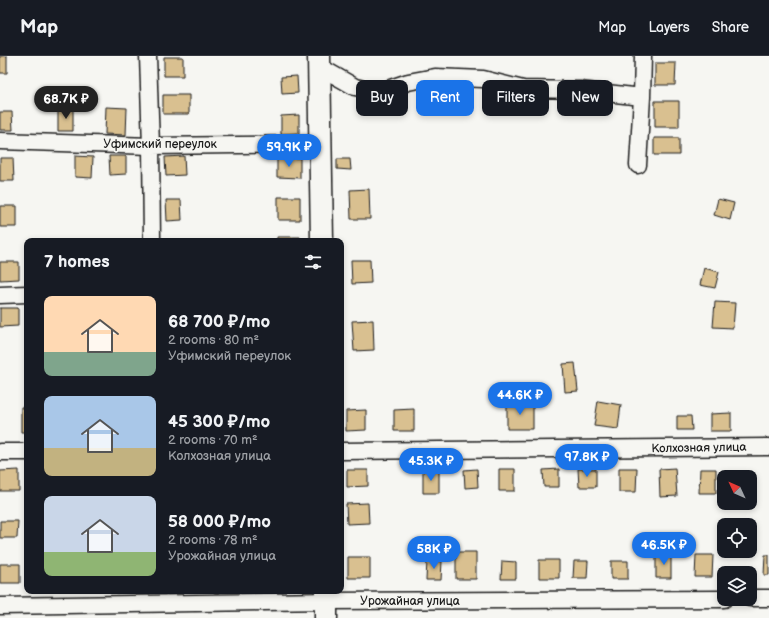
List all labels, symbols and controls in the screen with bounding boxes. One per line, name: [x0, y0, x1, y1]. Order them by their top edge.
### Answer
text: Map: [20, 16, 58, 39]
text: Map: [598, 19, 626, 36]
text: Layers: [648, 19, 690, 36]
text: Share: [712, 19, 749, 36]
chip: Buy: [356, 80, 408, 116]
chip: Rent: [416, 80, 474, 116]
chip: Filters: [482, 80, 549, 116]
chip: New: [557, 80, 613, 116]
pin: 68.7K ₽: [29, 86, 103, 120]
text: 68.7K ₽: [43, 91, 89, 107]
pin: 59.9K ₽: [252, 134, 326, 168]
street label: Уфимский переулок: [103, 137, 217, 152]
text: 59.9K ₽: [266, 139, 312, 155]
icon: filters: [302, 251, 324, 273]
text: 7 homes: [44, 252, 110, 272]
icon: home: [76, 312, 124, 360]
text: 68 700 ₽/mo: [168, 312, 270, 332]
text: 2 rooms · 80 m²: [168, 332, 259, 348]
text: Уфимский переулок: [168, 348, 291, 364]
pin: 44.6K ₽: [483, 382, 557, 416]
text: 44.6K ₽: [497, 387, 543, 403]
icon: home: [76, 412, 124, 460]
text: 45 300 ₽/mo: [168, 412, 270, 432]
text: 2 rooms · 70 m²: [168, 432, 258, 448]
street label: Колхозная улица: [651, 440, 747, 456]
pin: 97.8K ₽: [550, 444, 624, 478]
text: Колхозная улица: [168, 448, 271, 464]
pin: 45.3K ₽: [394, 448, 468, 482]
text: 97.8K ₽: [564, 449, 610, 465]
text: 45.3K ₽: [408, 453, 454, 469]
north arrow: [717, 470, 757, 510]
map controls: [717, 470, 757, 606]
icon: home: [76, 512, 124, 560]
text: 58 000 ₽/mo: [168, 512, 271, 532]
button: locate: [717, 518, 757, 558]
text: 2 rooms · 78 m²: [168, 532, 258, 548]
pin: 46.5K ₽: [627, 532, 701, 566]
pin: 58K ₽: [406, 536, 462, 570]
text: 46.5K ₽: [641, 537, 687, 553]
text: 58K ₽: [416, 541, 452, 557]
text: Урожайная улица: [168, 548, 276, 564]
button: layers: [717, 566, 757, 606]
street label: Урожайная улица: [360, 594, 460, 609]

